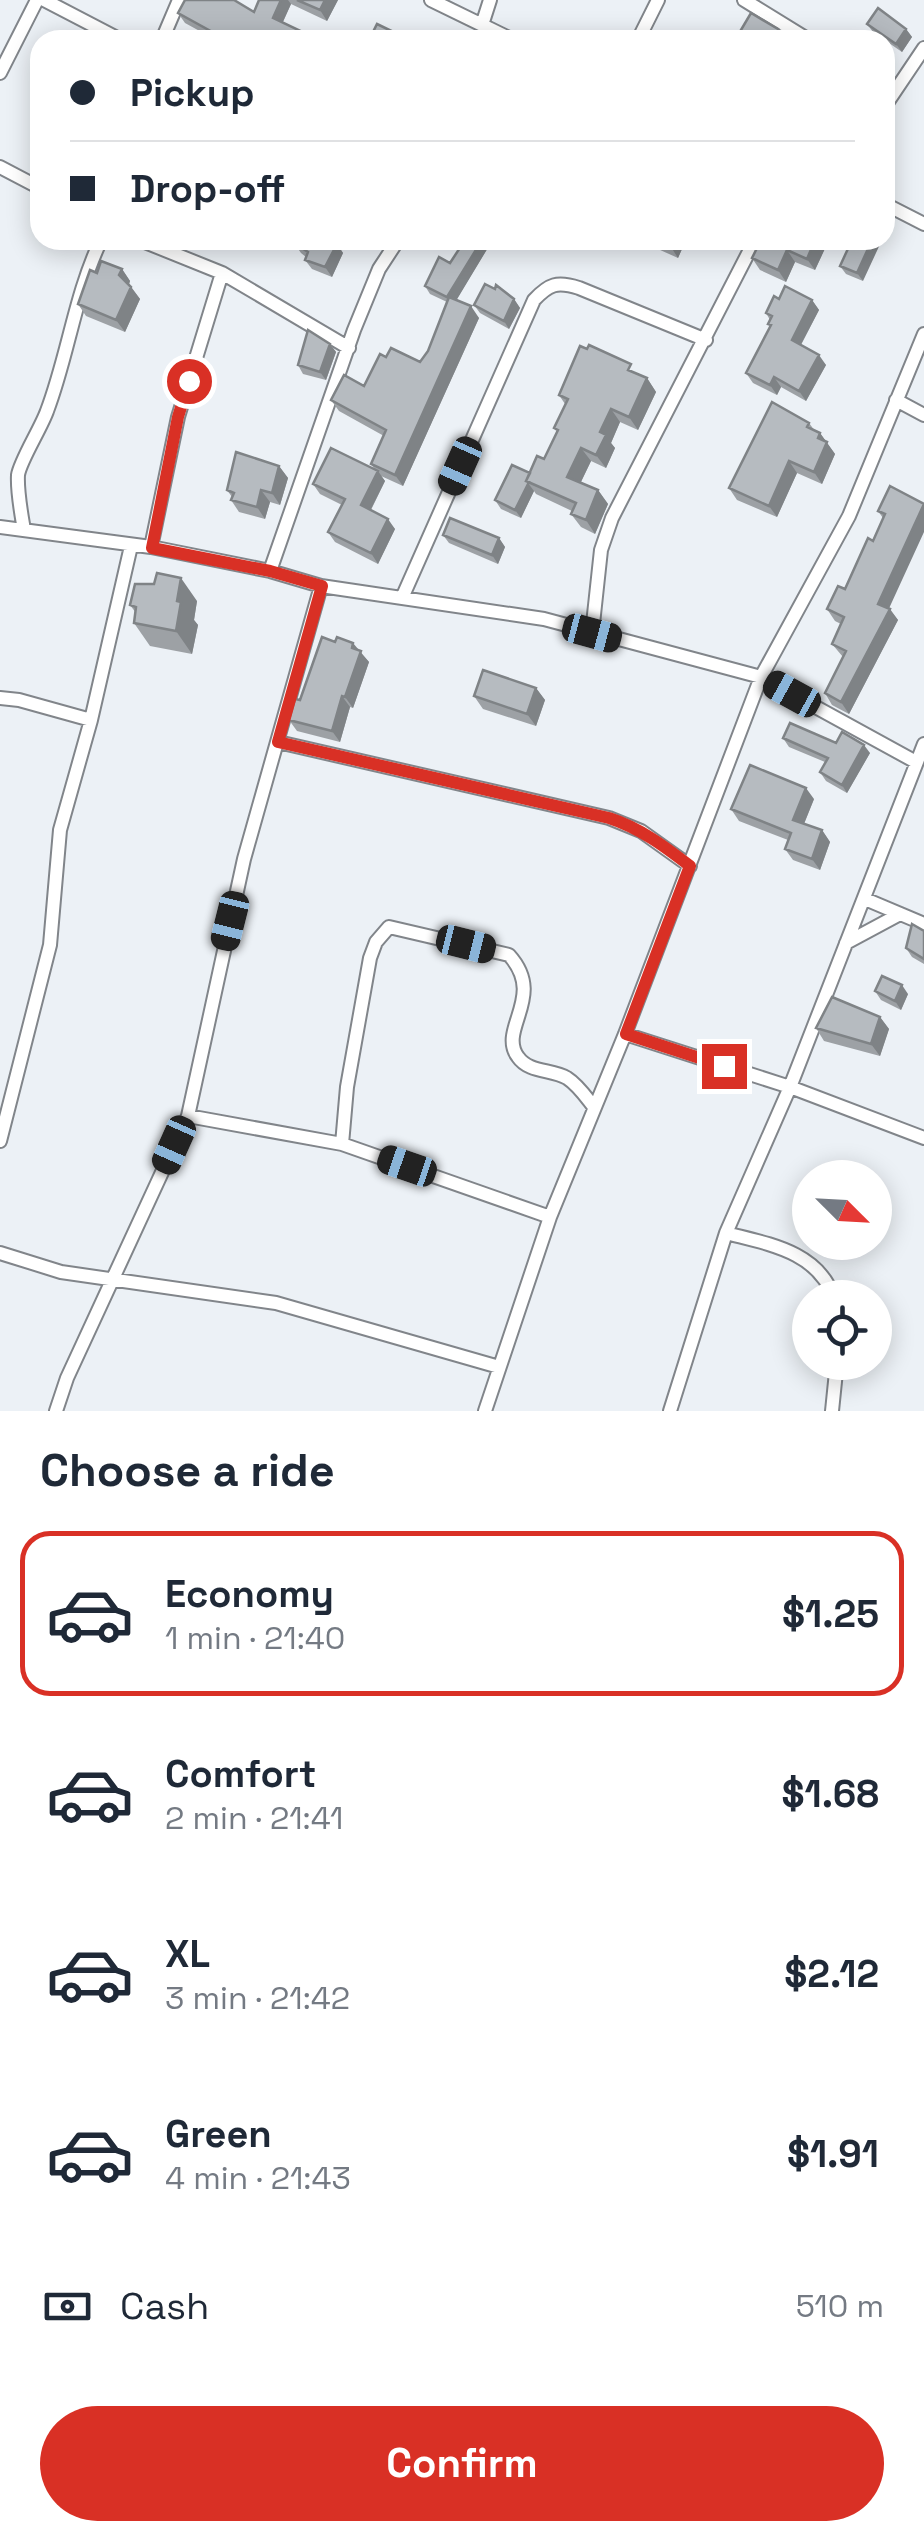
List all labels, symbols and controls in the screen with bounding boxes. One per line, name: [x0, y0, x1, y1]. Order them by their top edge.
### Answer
text: Pickup: [130, 69, 254, 117]
text: Drop-off: [130, 165, 285, 213]
route start: [167, 359, 212, 404]
car: [434, 432, 486, 500]
car: [559, 611, 625, 655]
car: [758, 666, 826, 722]
car: [208, 888, 252, 954]
car: [433, 922, 499, 966]
route end: [702, 1044, 747, 1089]
car: [148, 1111, 200, 1179]
car: [374, 1142, 440, 1190]
north arrow: [792, 1160, 892, 1260]
map controls: [792, 1160, 892, 1380]
button: locate: [792, 1280, 892, 1380]
text: Choose a ride: [40, 1442, 335, 1499]
icon: car: [45, 1569, 135, 1659]
text: Economy: [165, 1570, 334, 1618]
text: $1.25: [782, 1590, 879, 1638]
text: 1 min · 21:40: [165, 1618, 345, 1658]
icon: car: [45, 1749, 135, 1839]
text: Comfort: [165, 1750, 316, 1798]
text: $1.68: [782, 1770, 879, 1818]
text: 2 min · 21:41: [165, 1798, 343, 1838]
icon: car: [45, 1929, 135, 2019]
text: XL: [165, 1930, 210, 1978]
text: $2.12: [784, 1950, 879, 1998]
text: 3 min · 21:42: [165, 1978, 350, 2018]
icon: car: [45, 2109, 135, 2199]
text: Green: [165, 2110, 272, 2158]
text: $1.91: [787, 2130, 879, 2178]
text: 4 min · 21:43: [165, 2158, 351, 2198]
icon: cash: [40, 2279, 95, 2334]
text: Cash: [120, 2282, 209, 2330]
text: 510 m: [796, 2286, 884, 2326]
button: Confirm: [40, 2406, 884, 2521]

